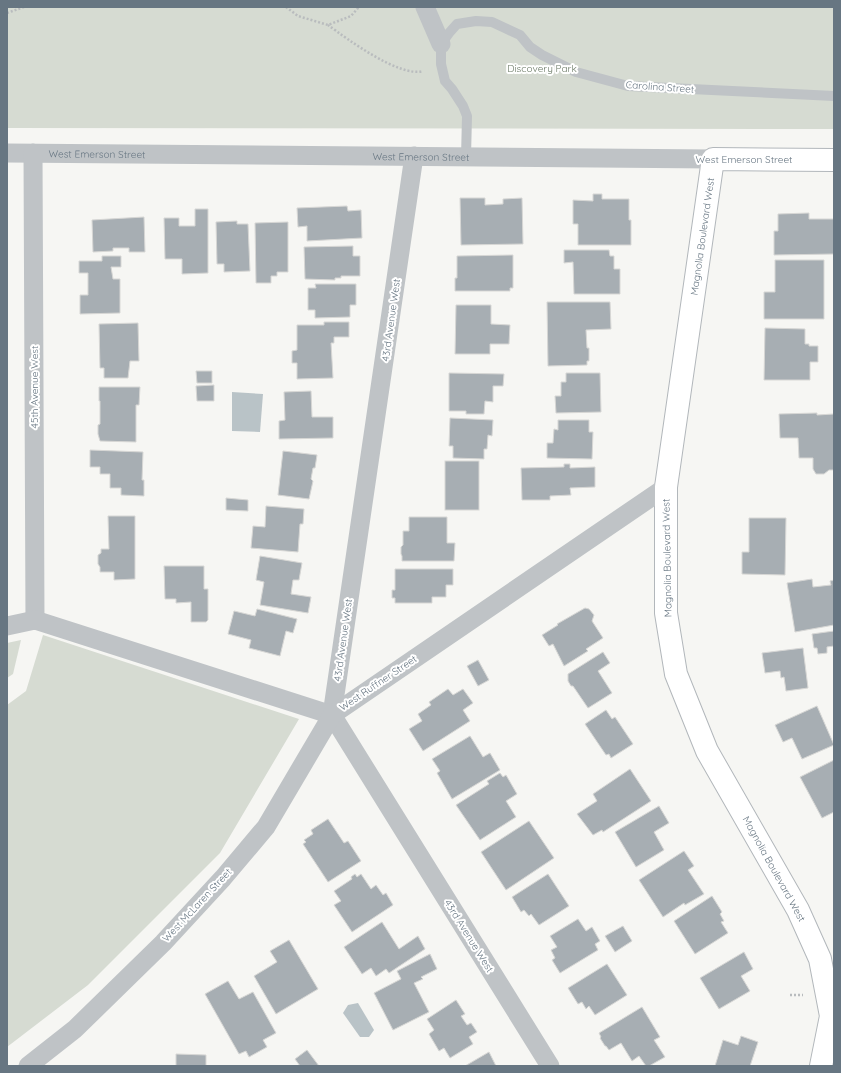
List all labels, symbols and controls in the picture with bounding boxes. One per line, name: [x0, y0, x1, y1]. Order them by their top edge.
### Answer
park label: Discovery Park: [507, 62, 577, 75]
street label: Carolina Street: [625, 78, 695, 96]
street label: West Emerson Street: [48, 147, 146, 161]
street label: West Emerson Street: [372, 150, 470, 163]
street label: West Emerson Street: [696, 153, 793, 166]
street label: Magnolia Boulevard West: [687, 176, 717, 296]
street label: 43rd Avenue West: [379, 277, 403, 362]
street label: 45th Avenue West: [28, 345, 41, 428]
street label: Magnolia Boulevard West: [659, 498, 675, 617]
street label: 43rd Avenue West: [331, 597, 355, 682]
street label: West Ruffner Street: [337, 652, 420, 714]
street label: Magnolia Boulevard West: [740, 814, 809, 925]
street label: West McLaren Street: [160, 865, 235, 945]
street label: 43rd Avenue West: [441, 897, 497, 975]

